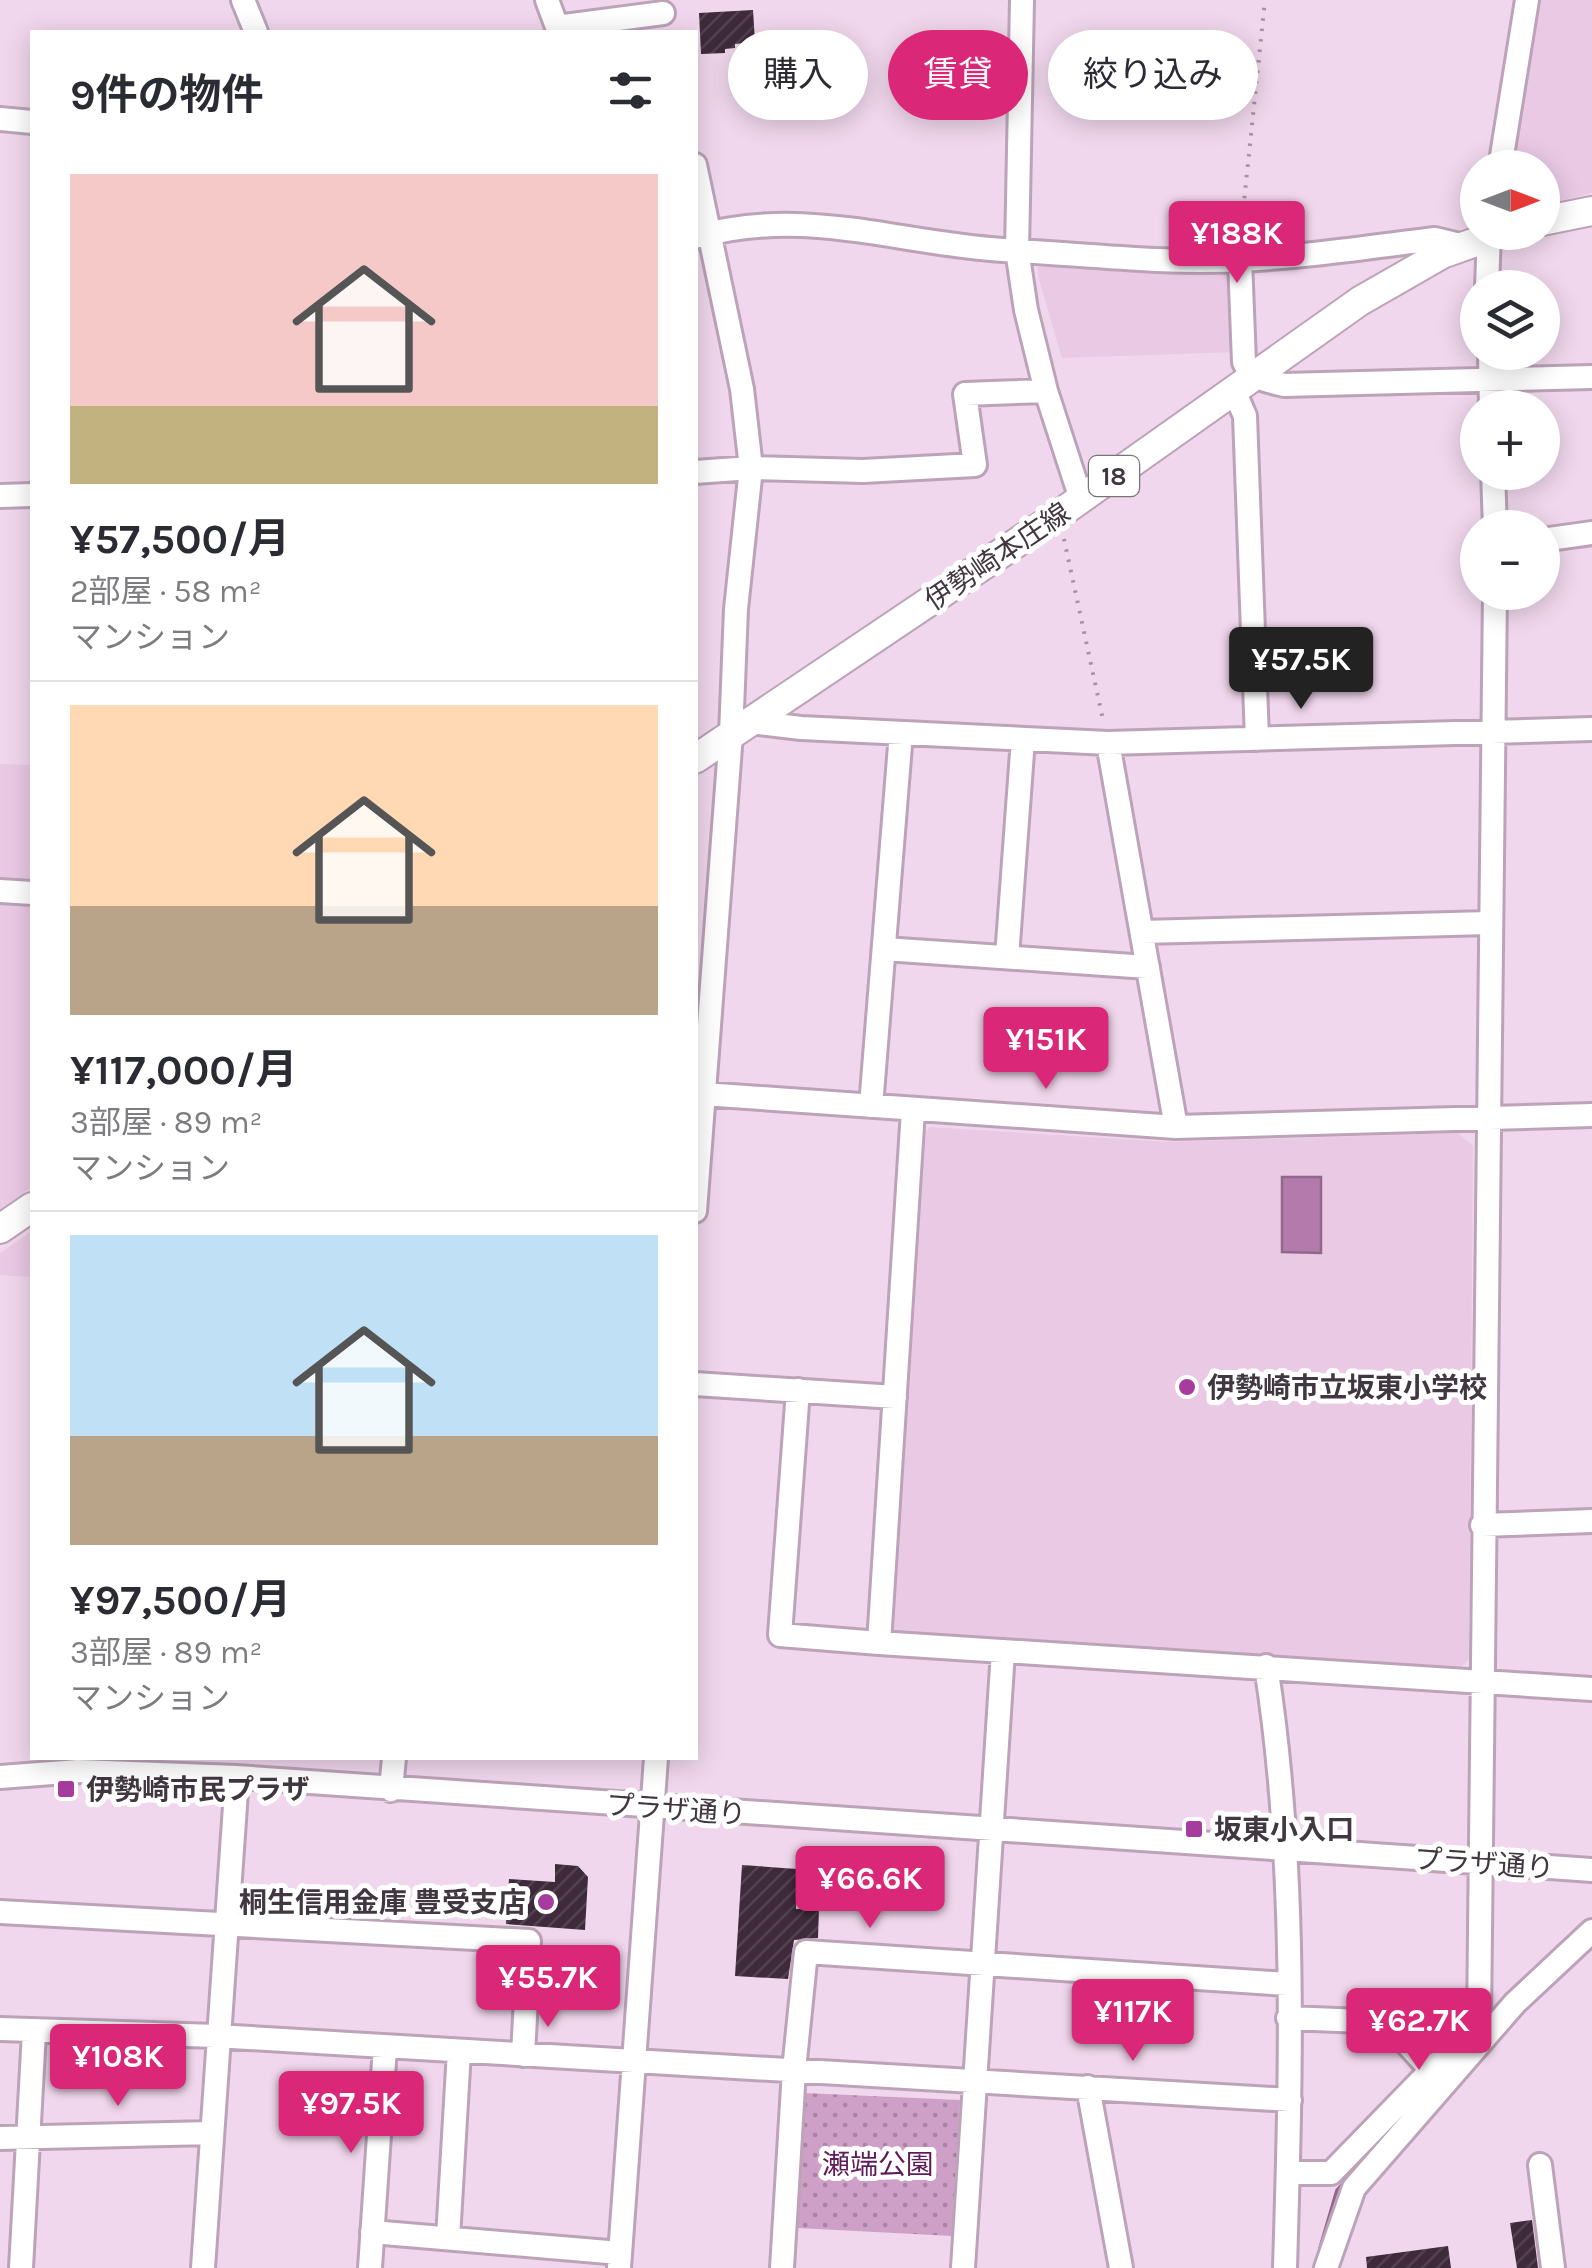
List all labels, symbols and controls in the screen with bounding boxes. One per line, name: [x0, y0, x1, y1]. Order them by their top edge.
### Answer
chip: 購入: [728, 30, 868, 120]
chip: 賃貸: [888, 30, 1028, 120]
chip: 絞り込み: [1048, 30, 1258, 120]
icon: filters: [603, 63, 658, 118]
text: 9件の物件: [70, 70, 264, 120]
north arrow: [1460, 150, 1560, 250]
map controls: [1460, 150, 1560, 610]
pin: ¥188K: [1167, 201, 1307, 286]
text: ¥188K: [1191, 215, 1283, 252]
icon: home: [274, 239, 454, 419]
button: layers: [1460, 270, 1560, 370]
button: +: [1460, 390, 1560, 490]
road number: 18: [1089, 456, 1139, 496]
street label: 伊勢崎本庄線: [918, 496, 1076, 617]
button: −: [1460, 510, 1560, 610]
text: ¥57,500/月: [70, 514, 290, 564]
text: 2部屋 · 58 m²: [70, 573, 262, 610]
text: マンション: [70, 619, 230, 656]
pin: ¥57.5K: [1220, 627, 1382, 712]
text: ¥57.5K: [1251, 641, 1351, 678]
icon: home: [274, 770, 454, 950]
pin: ¥151K: [976, 1007, 1116, 1092]
text: ¥151K: [1005, 1021, 1087, 1058]
text: ¥117,000/月: [70, 1045, 298, 1095]
text: 3部屋 · 89 m²: [70, 1104, 262, 1141]
text: マンション: [70, 1150, 230, 1187]
icon: home: [274, 1300, 454, 1480]
place label: 伊勢崎市立坂東小学校: [1207, 1371, 1487, 1404]
marker: 伊勢崎市立坂東小学校: [1176, 1376, 1198, 1398]
text: ¥97,500/月: [70, 1575, 291, 1625]
text: 3部屋 · 89 m²: [70, 1634, 262, 1671]
text: マンション: [70, 1680, 230, 1717]
place label: 伊勢崎市民プラザ: [86, 1773, 310, 1806]
marker: 伊勢崎市民プラザ: [55, 1778, 77, 1800]
street label: プラザ通り: [605, 1788, 747, 1831]
place label: 坂東小入口: [1214, 1813, 1354, 1846]
marker: 坂東小入口: [1183, 1818, 1205, 1840]
street label: プラザ通り: [1413, 1842, 1555, 1885]
pin: ¥66.6K: [789, 1846, 951, 1931]
text: ¥66.6K: [818, 1860, 922, 1897]
place label: 桐生信用金庫 豊受支店: [239, 1886, 526, 1919]
marker: 桐生信用金庫 豊受支店: [535, 1891, 557, 1913]
pin: ¥55.7K: [467, 1945, 629, 2030]
text: ¥55.7K: [498, 1959, 598, 1996]
pin: ¥117K: [1063, 1979, 1203, 2064]
pin: ¥62.7K: [1338, 1988, 1500, 2073]
text: ¥117K: [1094, 1993, 1172, 2030]
text: ¥62.7K: [1368, 2002, 1470, 2039]
pin: ¥108K: [48, 2024, 188, 2109]
text: ¥108K: [72, 2038, 164, 2075]
pin: ¥97.5K: [270, 2071, 432, 2156]
text: ¥97.5K: [301, 2085, 401, 2122]
park label: 瀬端公園: [822, 2148, 934, 2181]

